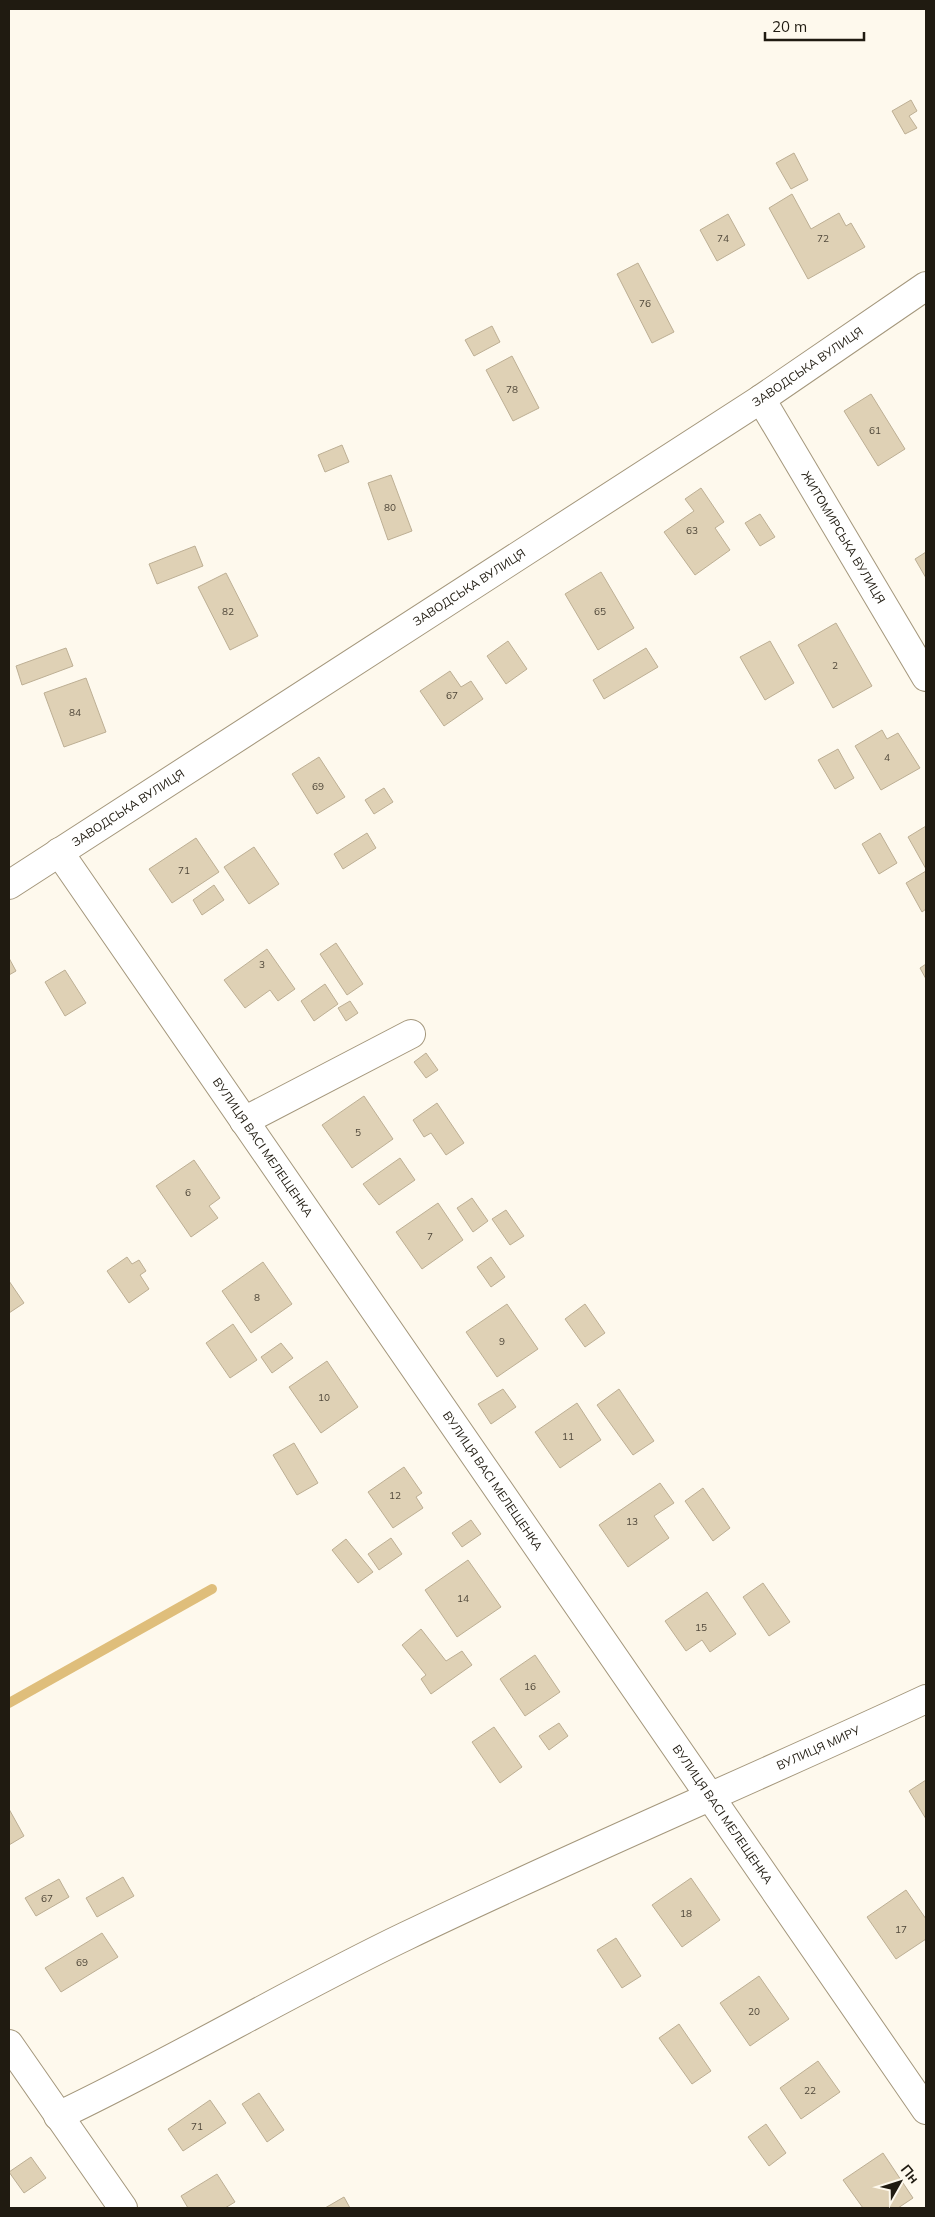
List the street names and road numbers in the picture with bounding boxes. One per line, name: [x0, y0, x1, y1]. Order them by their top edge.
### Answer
street label: ЗАВОДСЬКА ВУЛИЦЯ: [749, 323, 866, 410]
street label: ЖИТОМИРСЬКА ВУЛИЦЯ: [798, 468, 889, 606]
street label: ЗАВОДСЬКА ВУЛИЦЯ: [410, 545, 528, 629]
street label: ЗАВОДСЬКА ВУЛИЦЯ: [69, 766, 187, 849]
street label: ВУЛИЦЯ ВАСІ МЕЛЕЩЕНКА: [210, 1075, 316, 1220]
street label: ВУЛИЦЯ ВАСІ МЕЛЕЩЕНКА: [440, 1408, 546, 1553]
street label: ВУЛИЦЯ МИРУ: [774, 1722, 862, 1773]
street label: ВУЛИЦЯ ВАСІ МЕЛЕЩЕНКА: [670, 1742, 776, 1887]

